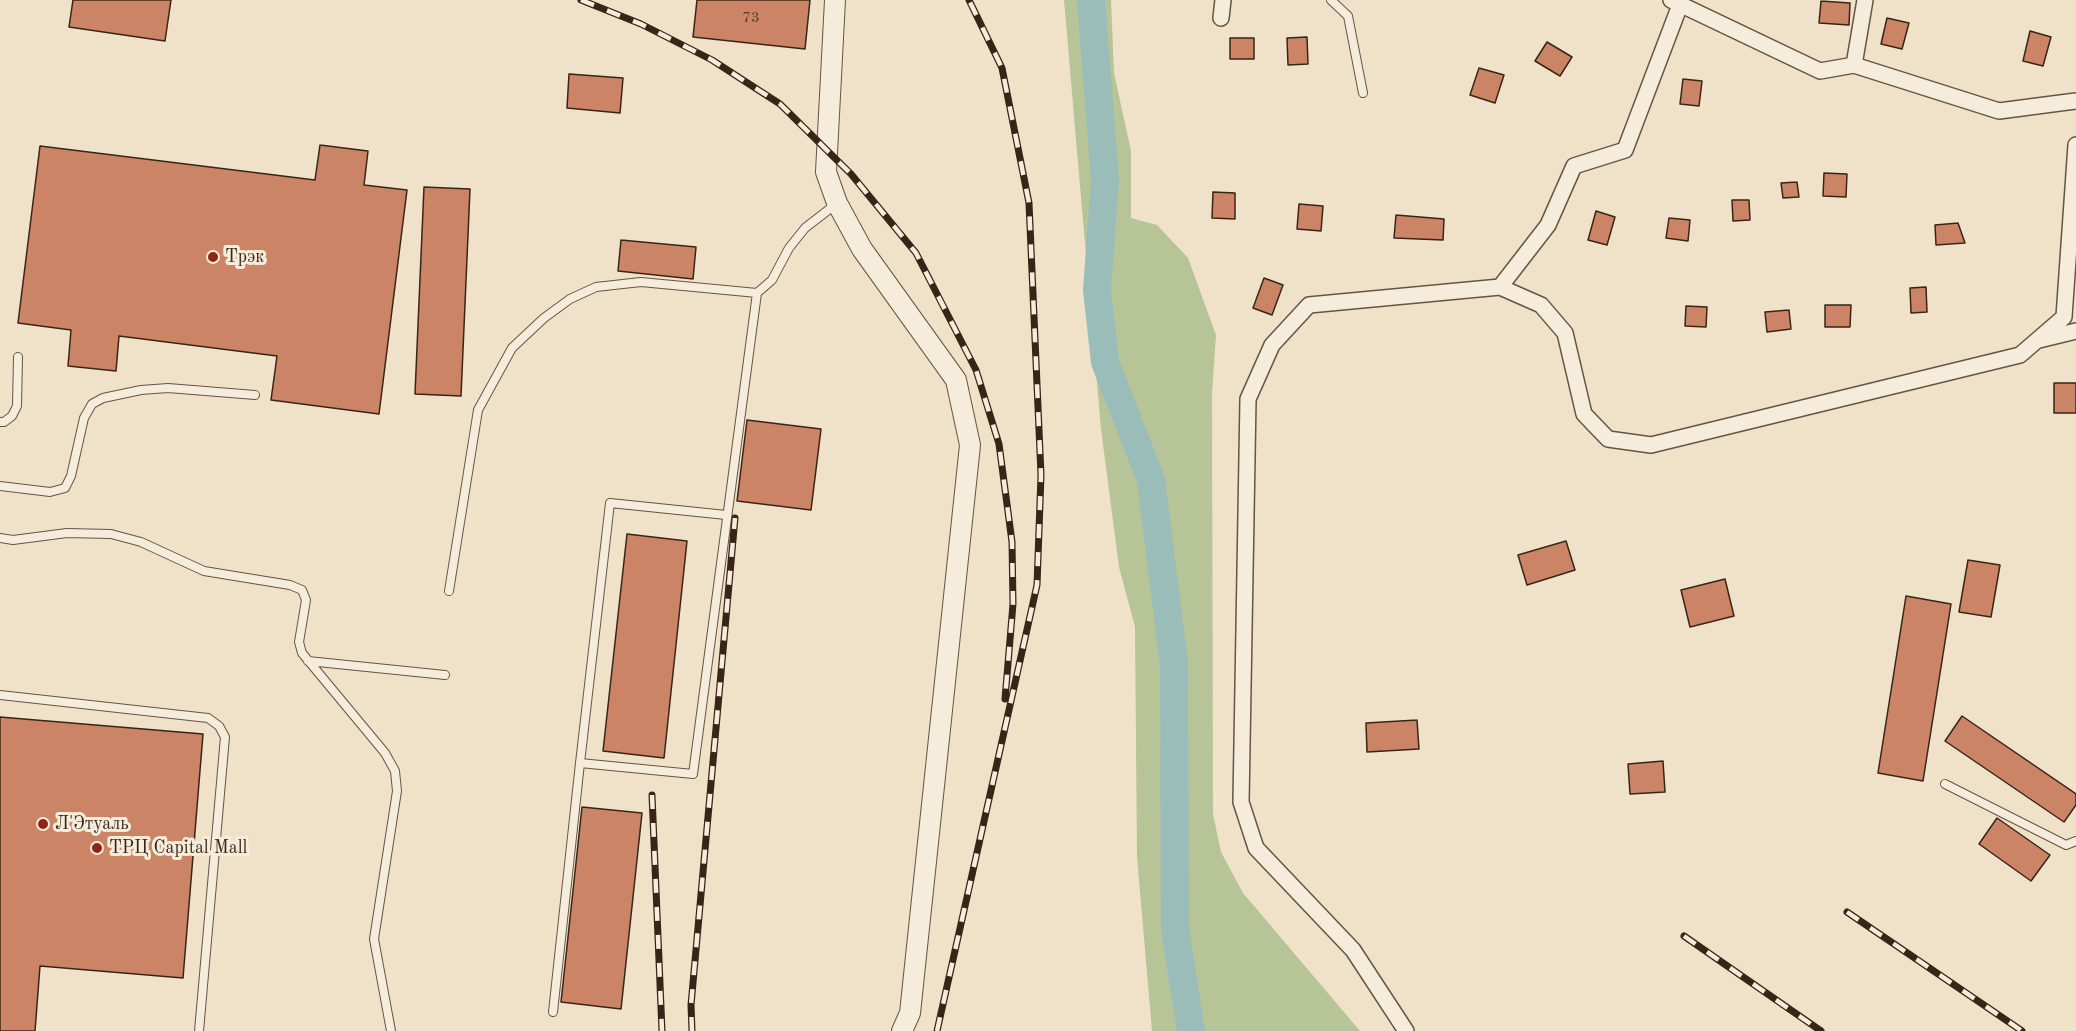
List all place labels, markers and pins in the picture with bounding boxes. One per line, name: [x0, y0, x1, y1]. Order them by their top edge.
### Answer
place label: Трэк: [225, 246, 264, 268]
marker: Трэк: [206, 250, 220, 264]
place label: Л'Этуаль: [55, 813, 129, 835]
marker: Л'Этуаль: [36, 817, 50, 831]
place label: ТРЦ Capital Mall: [109, 837, 247, 859]
marker: ТРЦ Capital Mall: [90, 841, 104, 855]

